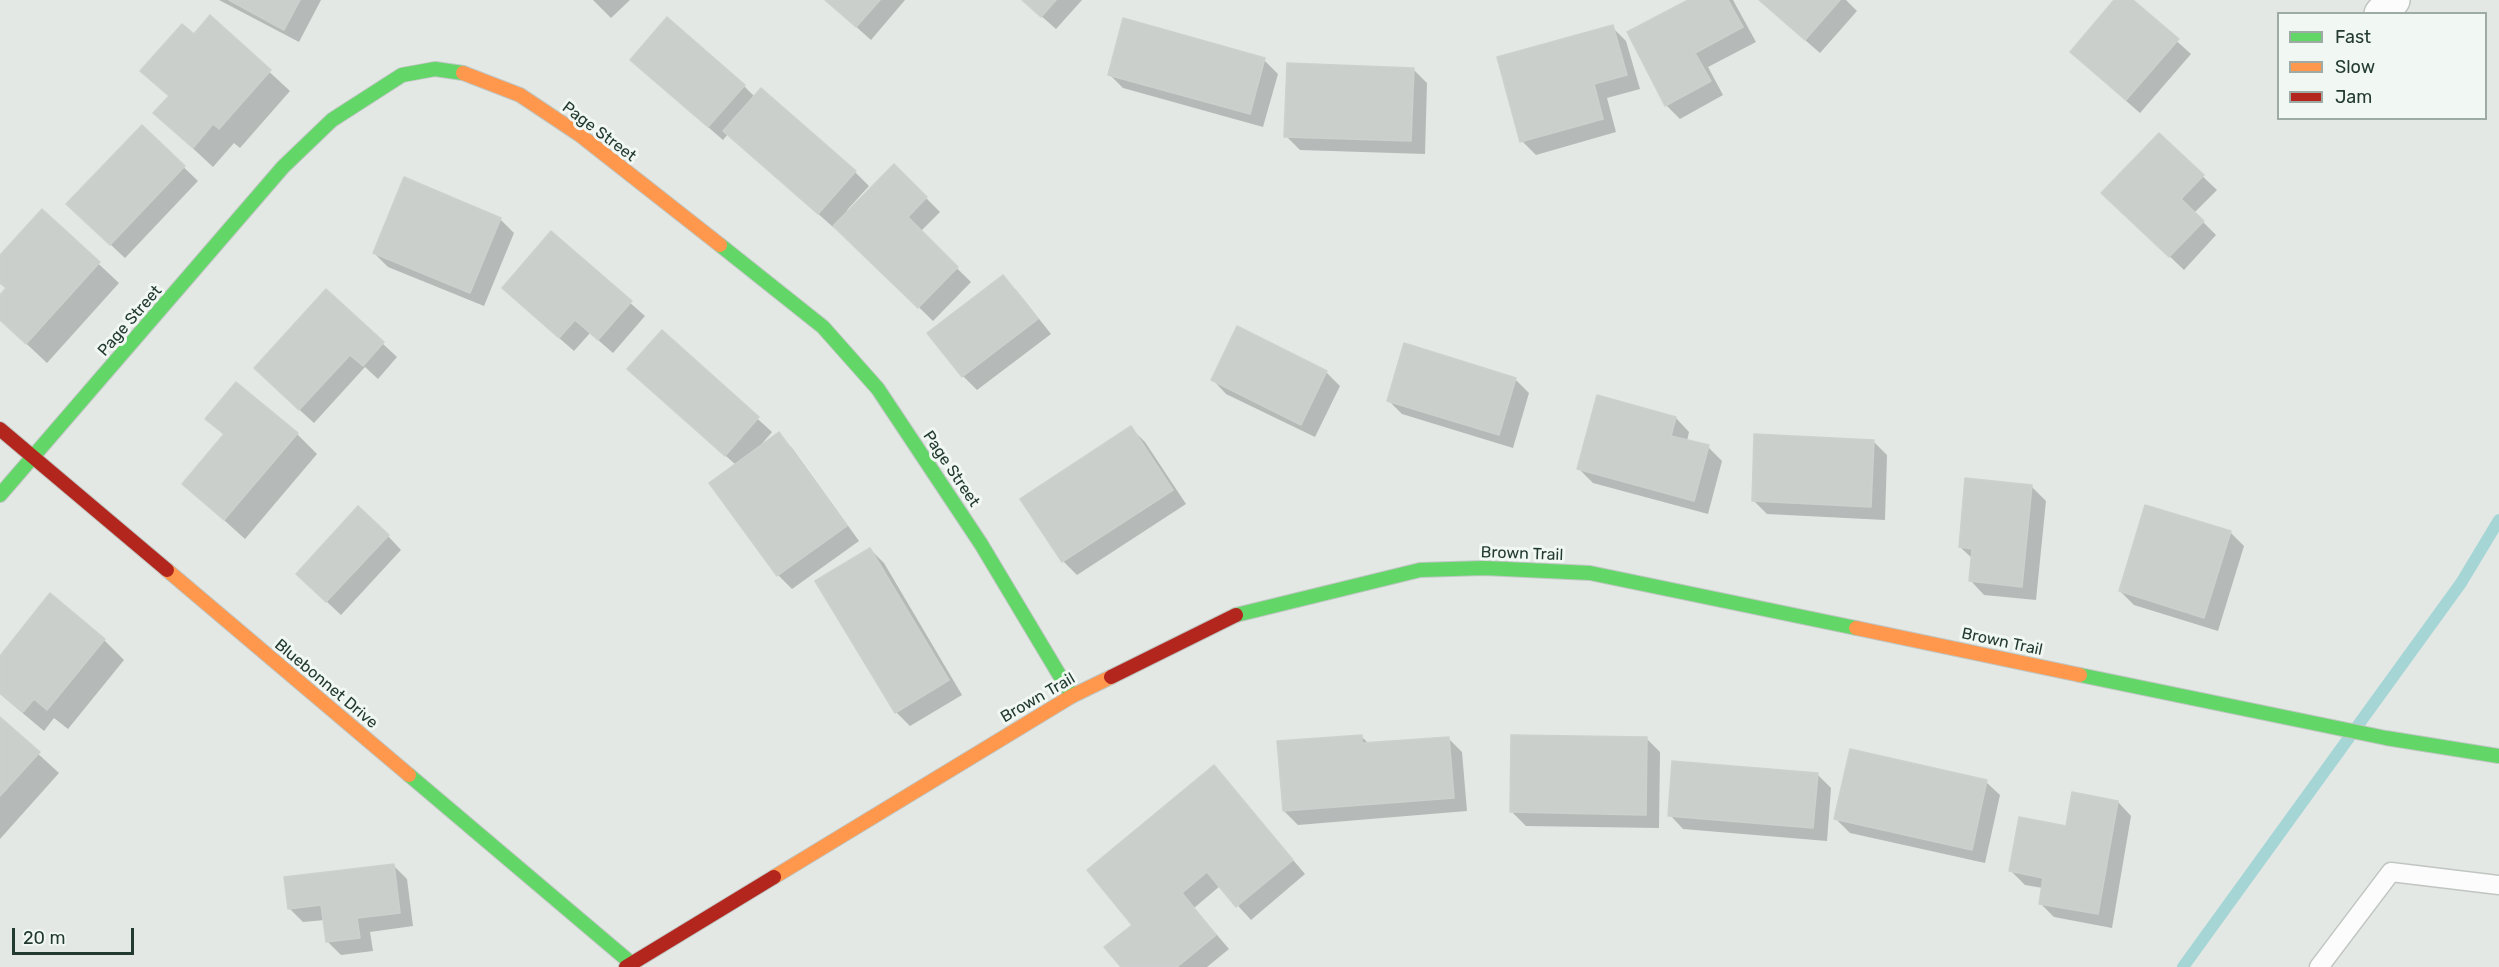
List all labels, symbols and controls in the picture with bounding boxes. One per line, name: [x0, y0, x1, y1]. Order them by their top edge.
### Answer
legend: [2277, 12, 2487, 120]
text: Fast: [2335, 26, 2371, 48]
text: Slow: [2335, 56, 2375, 78]
text: Jam: [2335, 86, 2372, 108]
street label: Page Street: [558, 98, 640, 166]
street label: Page Street: [94, 282, 166, 360]
street label: Page Street: [919, 427, 983, 511]
street label: Brown Trail: [1480, 543, 1564, 565]
street label: Brown Trail: [1960, 624, 2044, 660]
street label: Bluebonnet Drive: [270, 635, 382, 733]
street label: Brown Trail: [997, 669, 1079, 727]
scale bar: [15, 916, 136, 954]
text: 20 m: [23, 927, 65, 949]

